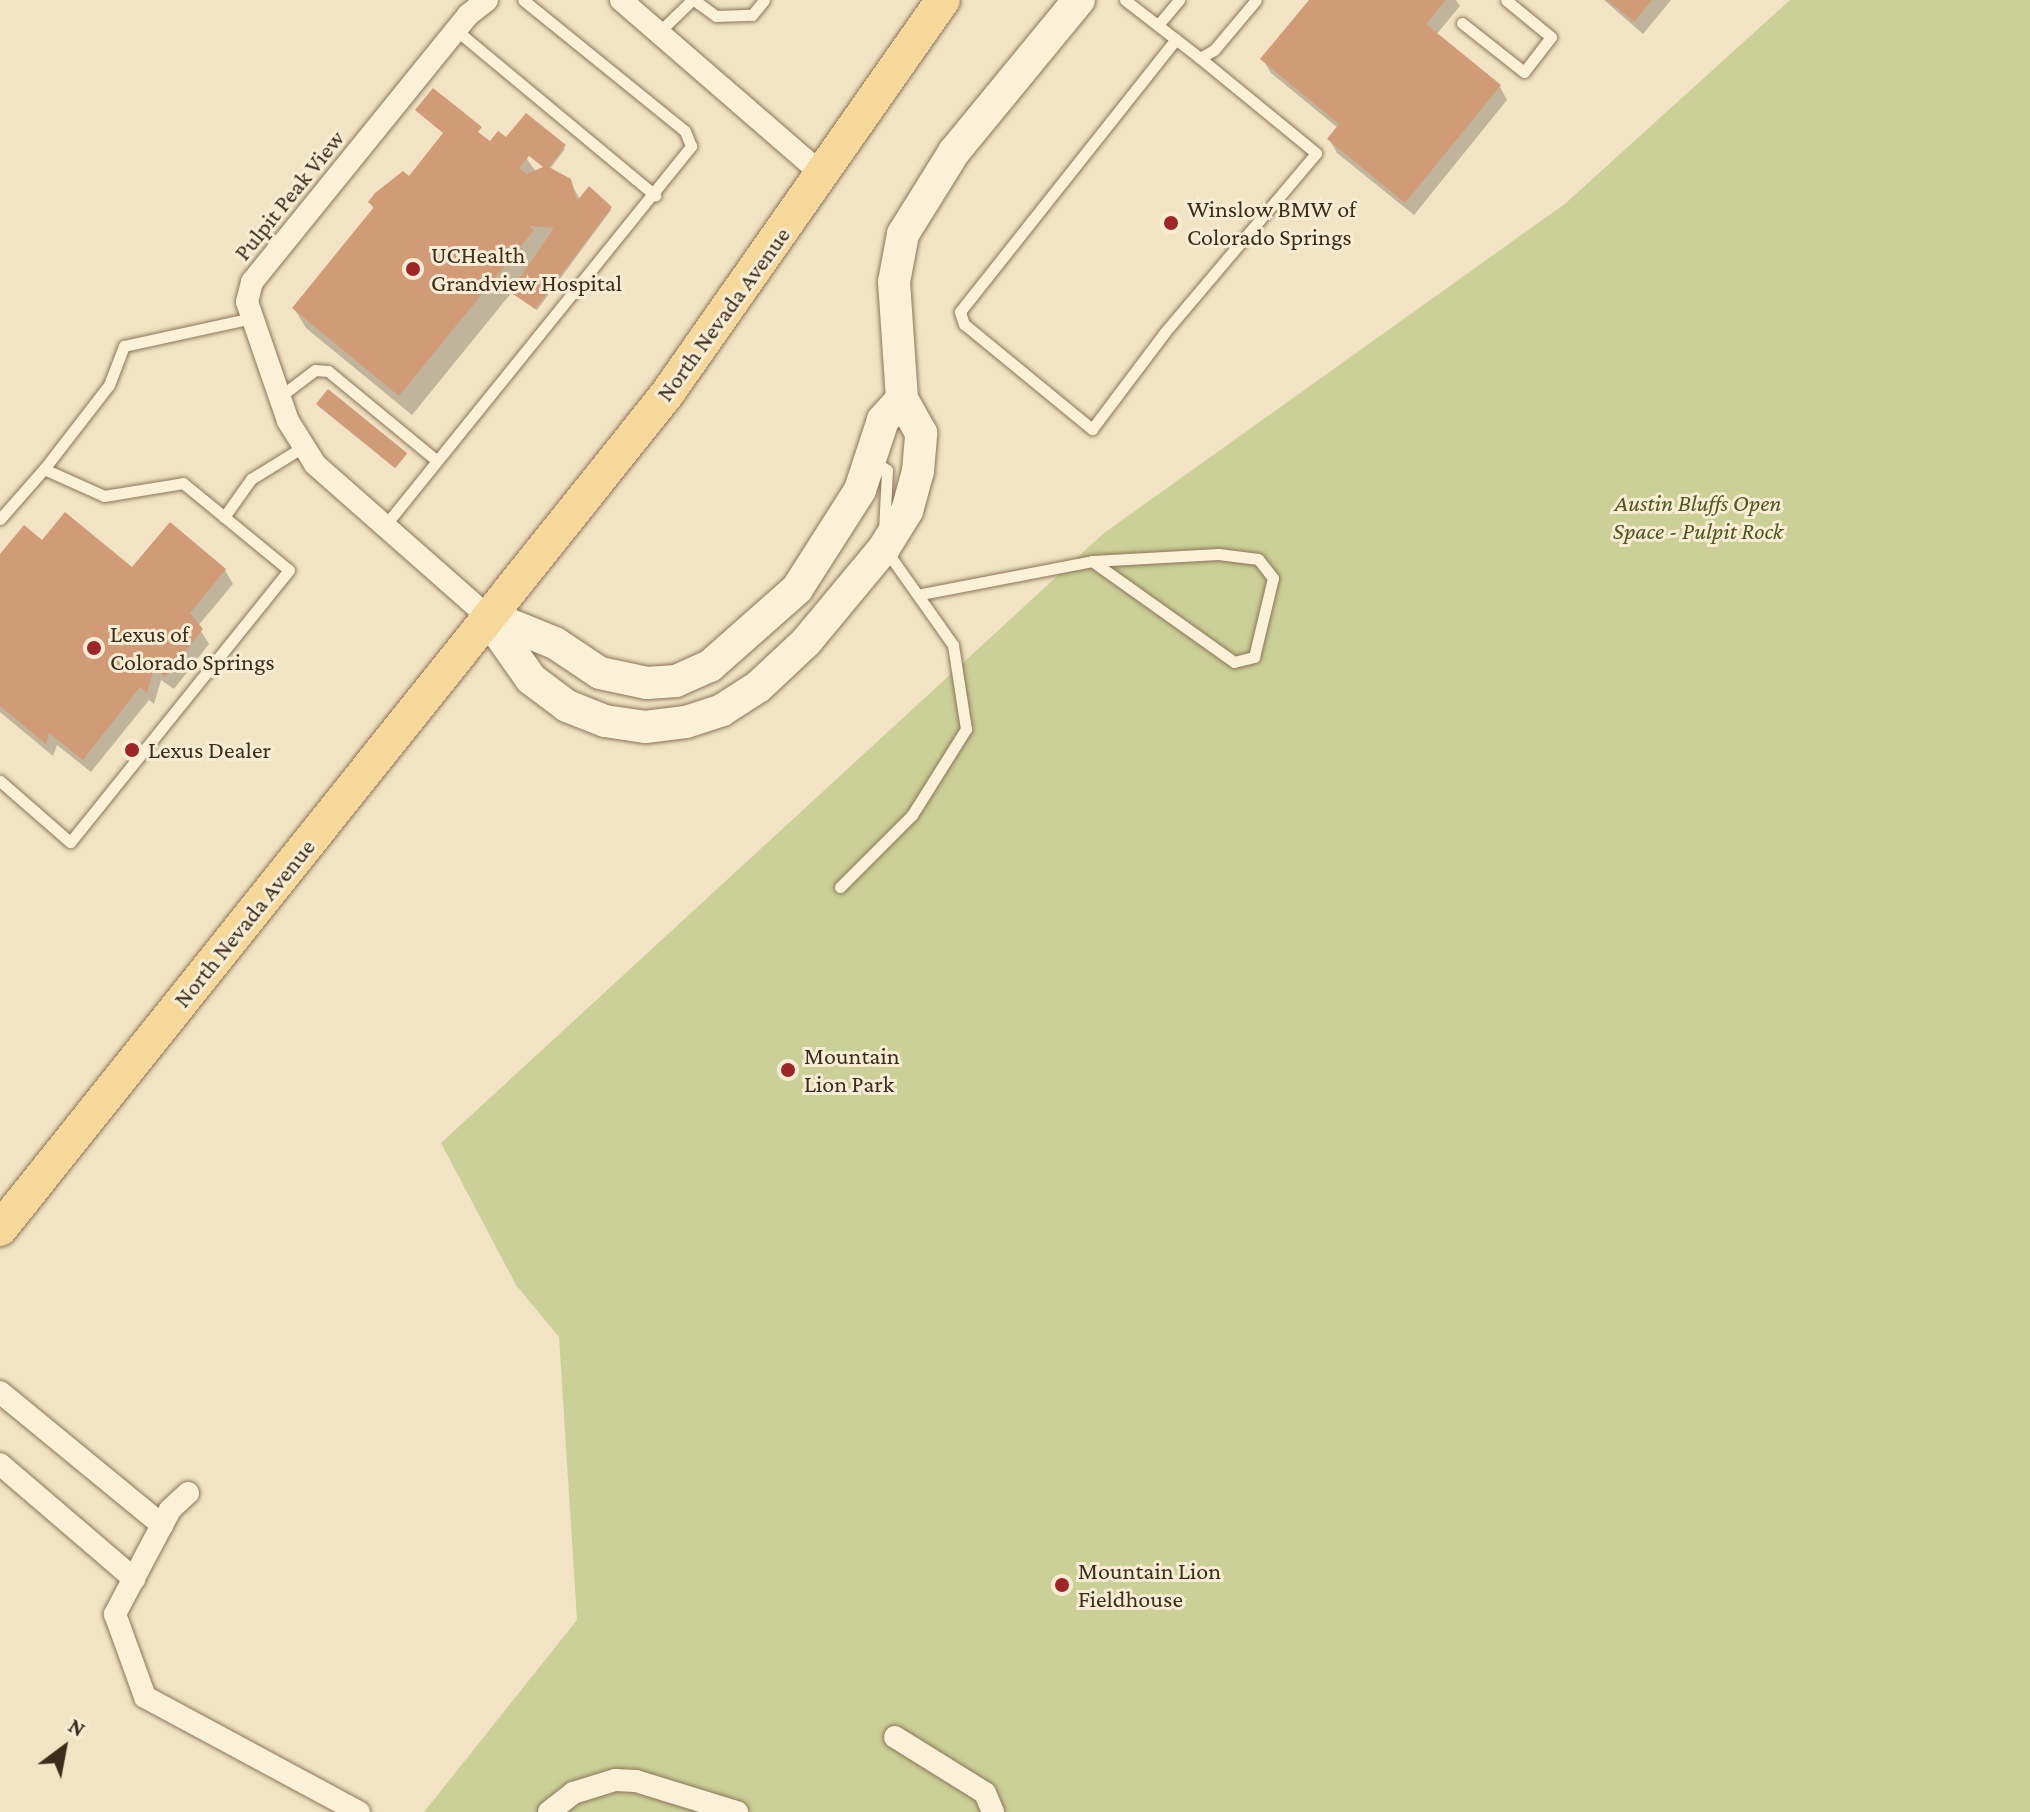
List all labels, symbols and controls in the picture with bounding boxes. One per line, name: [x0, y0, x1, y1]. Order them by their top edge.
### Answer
street label: Pulpit Peak View: [228, 124, 350, 266]
place label: Winslow BMW of Colorado Springs: [1187, 195, 1356, 251]
marker: Winslow BMW of Colorado Springs: [1162, 214, 1180, 232]
street label: North Nevada Avenue: [650, 221, 796, 407]
place label: UCHealth Grandview Hospital: [431, 241, 622, 297]
marker: UCHealth Grandview Hospital: [402, 258, 424, 280]
park label: Austin Bluffs Open Space - Pulpit Rock: [1613, 489, 1783, 545]
place label: Lexus of Colorado Springs: [110, 620, 275, 676]
marker: Lexus of Colorado Springs: [85, 639, 103, 657]
place label: Lexus Dealer: [148, 736, 271, 764]
marker: Lexus Dealer: [123, 741, 141, 759]
street label: North Nevada Avenue: [167, 833, 321, 1013]
place label: Mountain Lion Park: [804, 1042, 900, 1098]
marker: Mountain Lion Park: [779, 1061, 797, 1079]
place label: Mountain Lion Fieldhouse: [1078, 1557, 1221, 1613]
marker: Mountain Lion Fieldhouse: [1053, 1576, 1071, 1594]
north arrow: [24, 1708, 104, 1788]
text: N: [64, 1713, 90, 1742]

